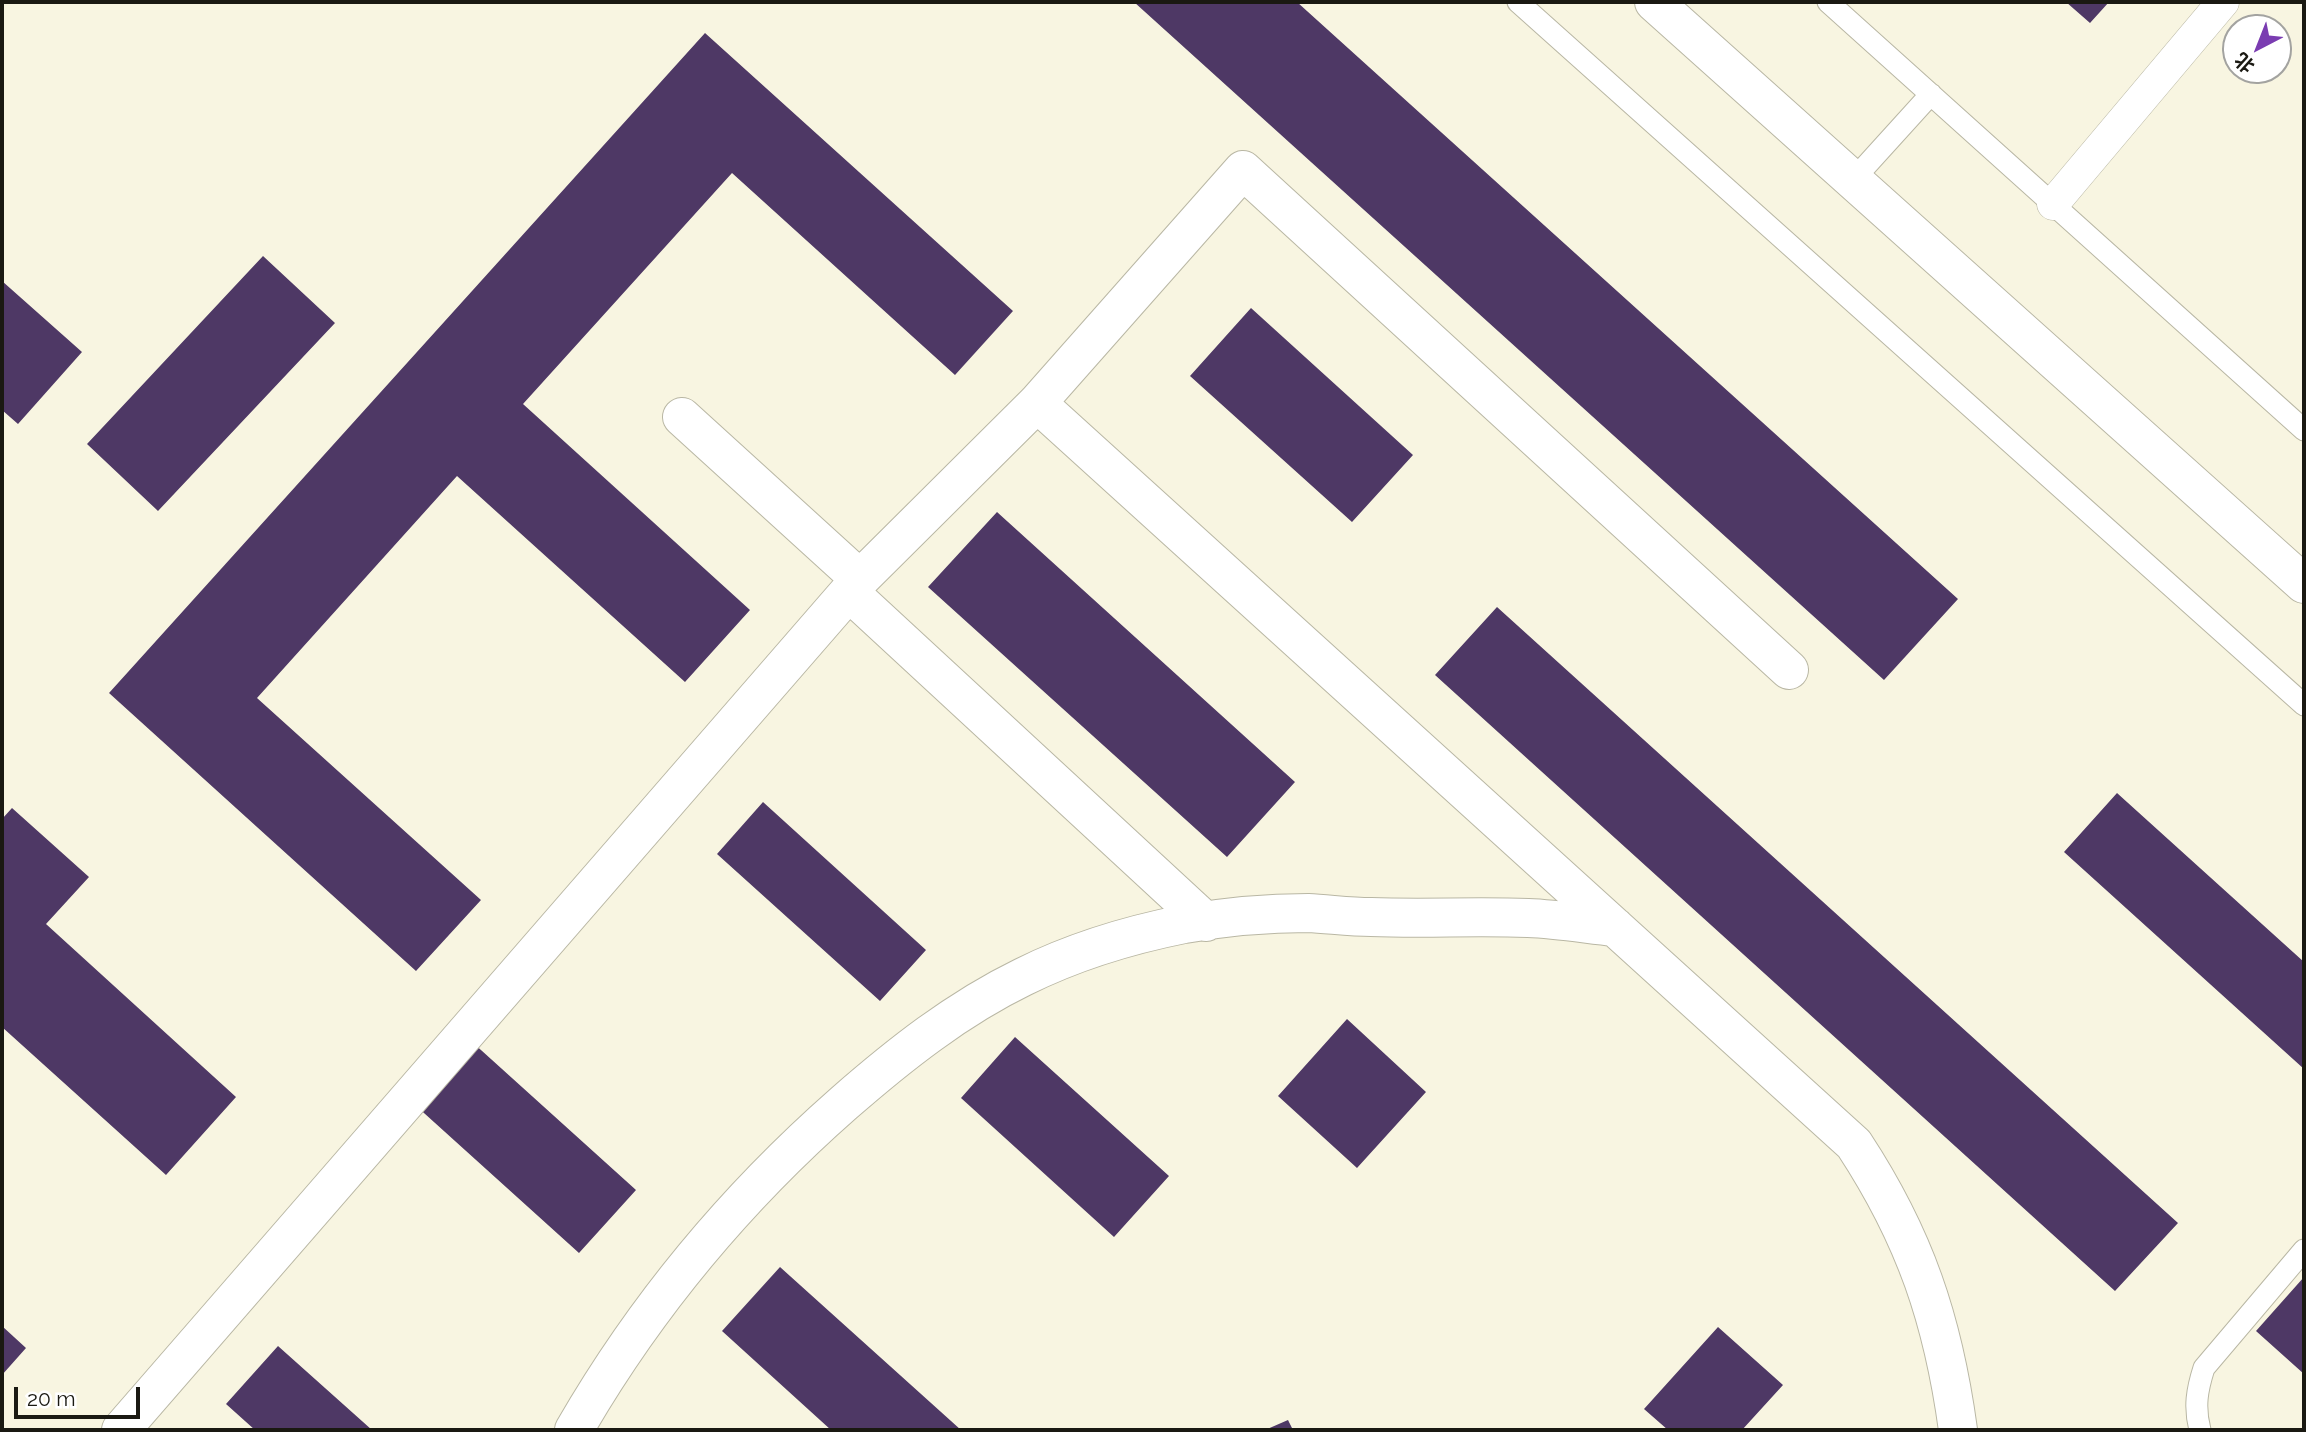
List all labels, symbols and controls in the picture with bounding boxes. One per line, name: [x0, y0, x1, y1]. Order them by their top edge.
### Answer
north arrow: [2222, 14, 2292, 84]
text: 北: [2230, 49, 2259, 78]
scale bar: [18, 1372, 144, 1416]
text: 20 m: [27, 1386, 75, 1411]

